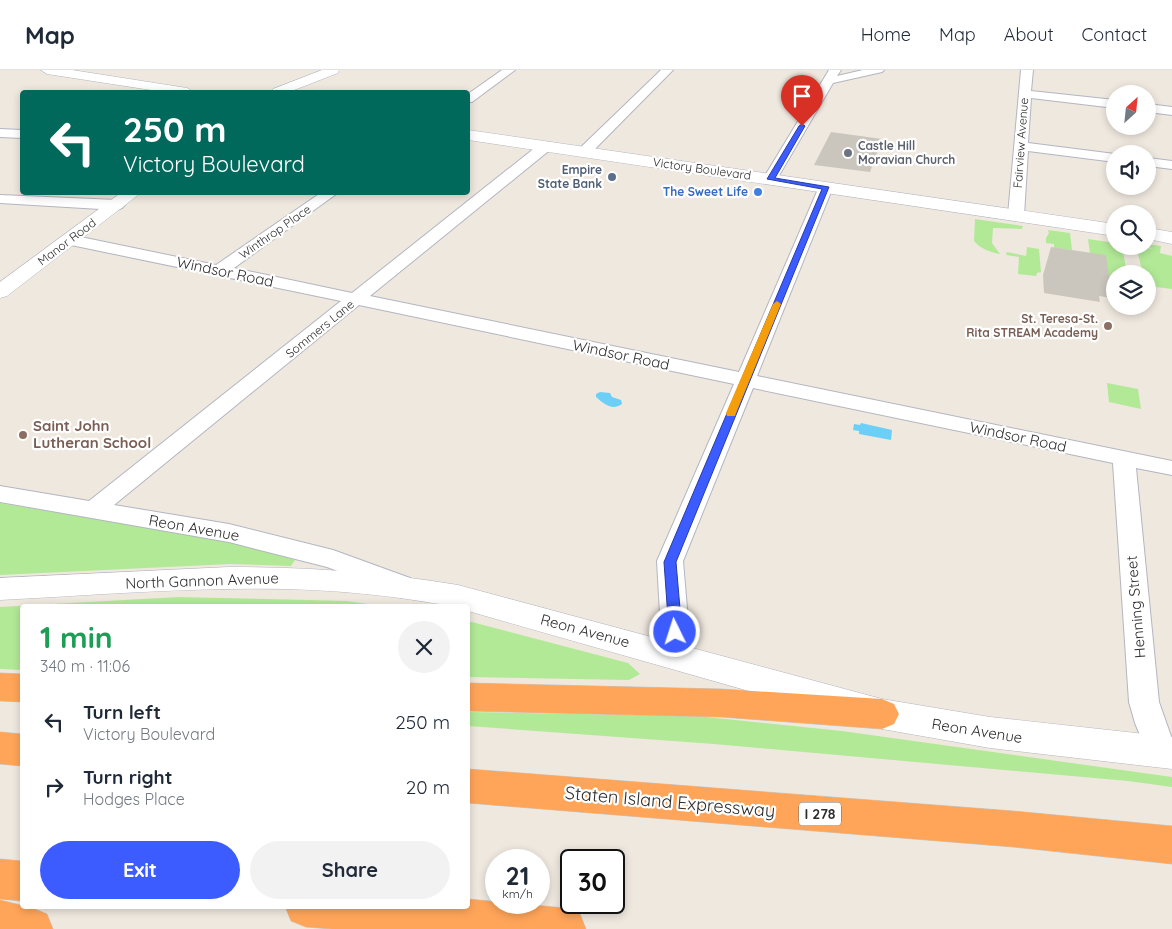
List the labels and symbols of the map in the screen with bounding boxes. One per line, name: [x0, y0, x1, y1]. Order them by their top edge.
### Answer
pin: [781, 75, 823, 126]
north arrow: [1106, 85, 1156, 135]
street label: Fairview Avenue: [1010, 97, 1031, 189]
place label: Castle Hill Moravian Church: [858, 138, 955, 167]
marker: Castle Hill Moravian Church: [842, 147, 854, 159]
street label: Victory Boulevard: [652, 154, 752, 183]
place label: Empire State Bank: [538, 162, 602, 191]
marker: Empire State Bank: [606, 171, 618, 183]
place label: The Sweet Life: [663, 184, 748, 199]
marker: The Sweet Life: [752, 186, 764, 198]
street label: Winthrop Place: [236, 201, 314, 262]
street label: Manor Road: [35, 215, 99, 268]
street label: Windsor Road: [175, 252, 275, 291]
street label: Sommers Lane: [282, 296, 357, 361]
place label: St. Teresa-St. Rita STREAM Academy: [966, 311, 1098, 340]
marker: St. Teresa-St. Rita STREAM Academy: [1102, 320, 1114, 332]
street label: Windsor Road: [571, 335, 671, 374]
place label: Saint John Lutheran School: [33, 416, 151, 452]
street label: Windsor Road: [968, 417, 1068, 456]
marker: Saint John Lutheran School: [17, 429, 29, 441]
street label: Reon Avenue: [147, 510, 241, 545]
street label: Henning Street: [1122, 555, 1149, 659]
street label: North Gannon Avenue: [125, 568, 279, 593]
position arrow: [648, 605, 700, 657]
street label: Reon Avenue: [538, 609, 632, 652]
street label: Reon Avenue: [930, 714, 1024, 747]
street label: Staten Island Expressway: [564, 781, 776, 822]
road number: I 278: [799, 802, 841, 826]
speed limit sign: 30: [560, 849, 625, 914]

